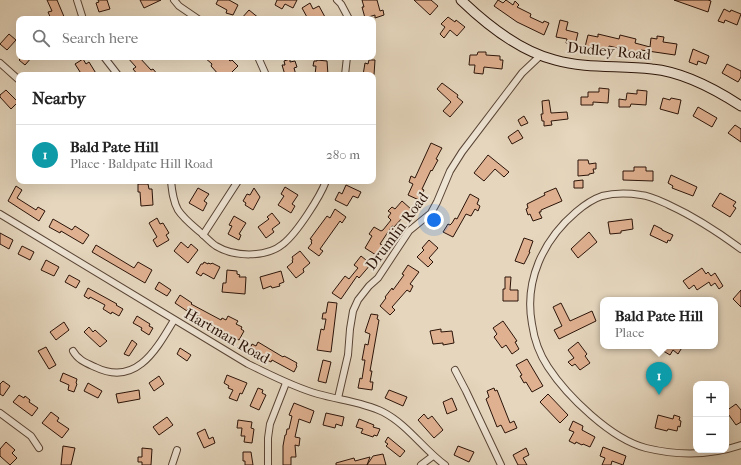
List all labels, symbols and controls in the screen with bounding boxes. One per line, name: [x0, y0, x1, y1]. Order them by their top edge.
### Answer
search box: [16, 16, 376, 60]
icon: search: [30, 27, 52, 49]
text: Search here: [62, 29, 138, 47]
street label: Dudley Road: [566, 38, 652, 64]
text: Nearby: [32, 88, 86, 108]
text: Bald Pate Hill: [70, 138, 159, 156]
text: 1: [43, 147, 47, 162]
text: 280 m: [326, 147, 360, 162]
text: Place · Baldpate Hill Road: [70, 156, 213, 171]
street label: Drumlin Road: [362, 188, 433, 273]
your location: [424, 210, 444, 230]
popup: [600, 297, 718, 349]
street label: Hartman Road: [181, 304, 274, 368]
text: Bald Pate Hill: [615, 307, 703, 325]
text: Place: [615, 325, 644, 340]
pin: 1: [646, 362, 672, 395]
map controls: [693, 381, 729, 453]
button: +: [693, 381, 729, 417]
button: −: [693, 417, 729, 453]

